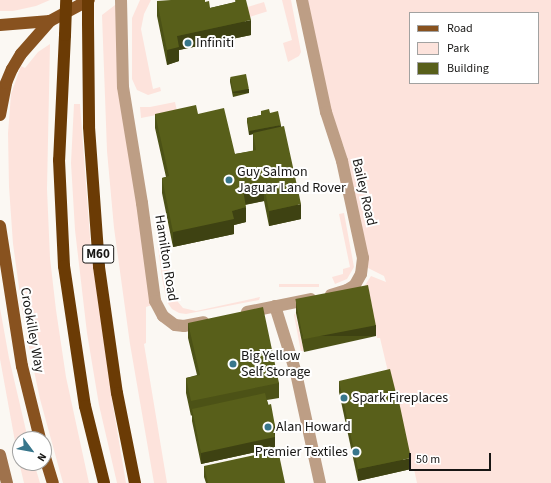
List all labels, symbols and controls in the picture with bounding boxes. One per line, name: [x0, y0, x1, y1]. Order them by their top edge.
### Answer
legend: [409, 12, 539, 84]
text: Road: [447, 20, 473, 37]
place label: Infiniti: [196, 35, 234, 51]
marker: Infiniti: [183, 38, 193, 48]
text: Park: [447, 40, 469, 57]
text: Building: [447, 60, 489, 77]
street label: Bailey Road: [348, 157, 380, 227]
place label: Guy Salmon Jaguar Land Rover: [237, 164, 346, 196]
marker: Guy Salmon Jaguar Land Rover: [224, 175, 234, 185]
street label: Hamilton Road: [151, 214, 181, 302]
road number: M60: [82, 243, 114, 265]
street label: Crookilley Way: [16, 286, 48, 374]
place label: Big Yellow Self Storage: [241, 348, 311, 380]
marker: Big Yellow Self Storage: [228, 359, 238, 369]
place label: Spark Fireplaces: [352, 390, 448, 406]
marker: Spark Fireplaces: [339, 393, 349, 403]
place label: Alan Howard: [276, 419, 351, 435]
marker: Alan Howard: [263, 422, 273, 432]
north arrow: [12, 431, 52, 471]
place label: Premier Textiles: [255, 444, 348, 460]
scale bar: [411, 445, 493, 471]
marker: Premier Textiles: [351, 447, 361, 457]
text: N: [33, 450, 50, 464]
text: 50 m: [416, 451, 440, 468]

